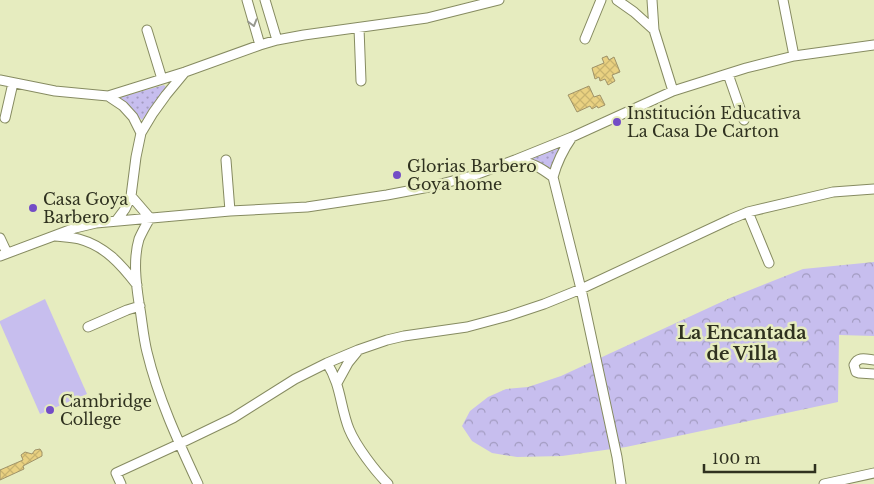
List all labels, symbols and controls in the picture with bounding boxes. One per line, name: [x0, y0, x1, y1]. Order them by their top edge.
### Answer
one-way arrow: [248, 18, 258, 26]
place label: Institución Educativa La Casa De Carton: [627, 103, 801, 141]
marker: Institución Educativa La Casa De Carton: [611, 116, 623, 128]
place label: Glorias Barbero Goya home: [407, 156, 537, 194]
marker: Glorias Barbero Goya home: [391, 169, 403, 181]
place label: Casa Goya Barbero: [43, 189, 128, 227]
marker: Casa Goya Barbero: [27, 202, 39, 214]
district label: La Encantada de Villa: [677, 322, 807, 365]
place label: Cambridge College: [60, 391, 152, 429]
marker: Cambridge College: [44, 404, 56, 416]
scale bar: [704, 442, 815, 474]
text: 100 m: [712, 449, 761, 468]

